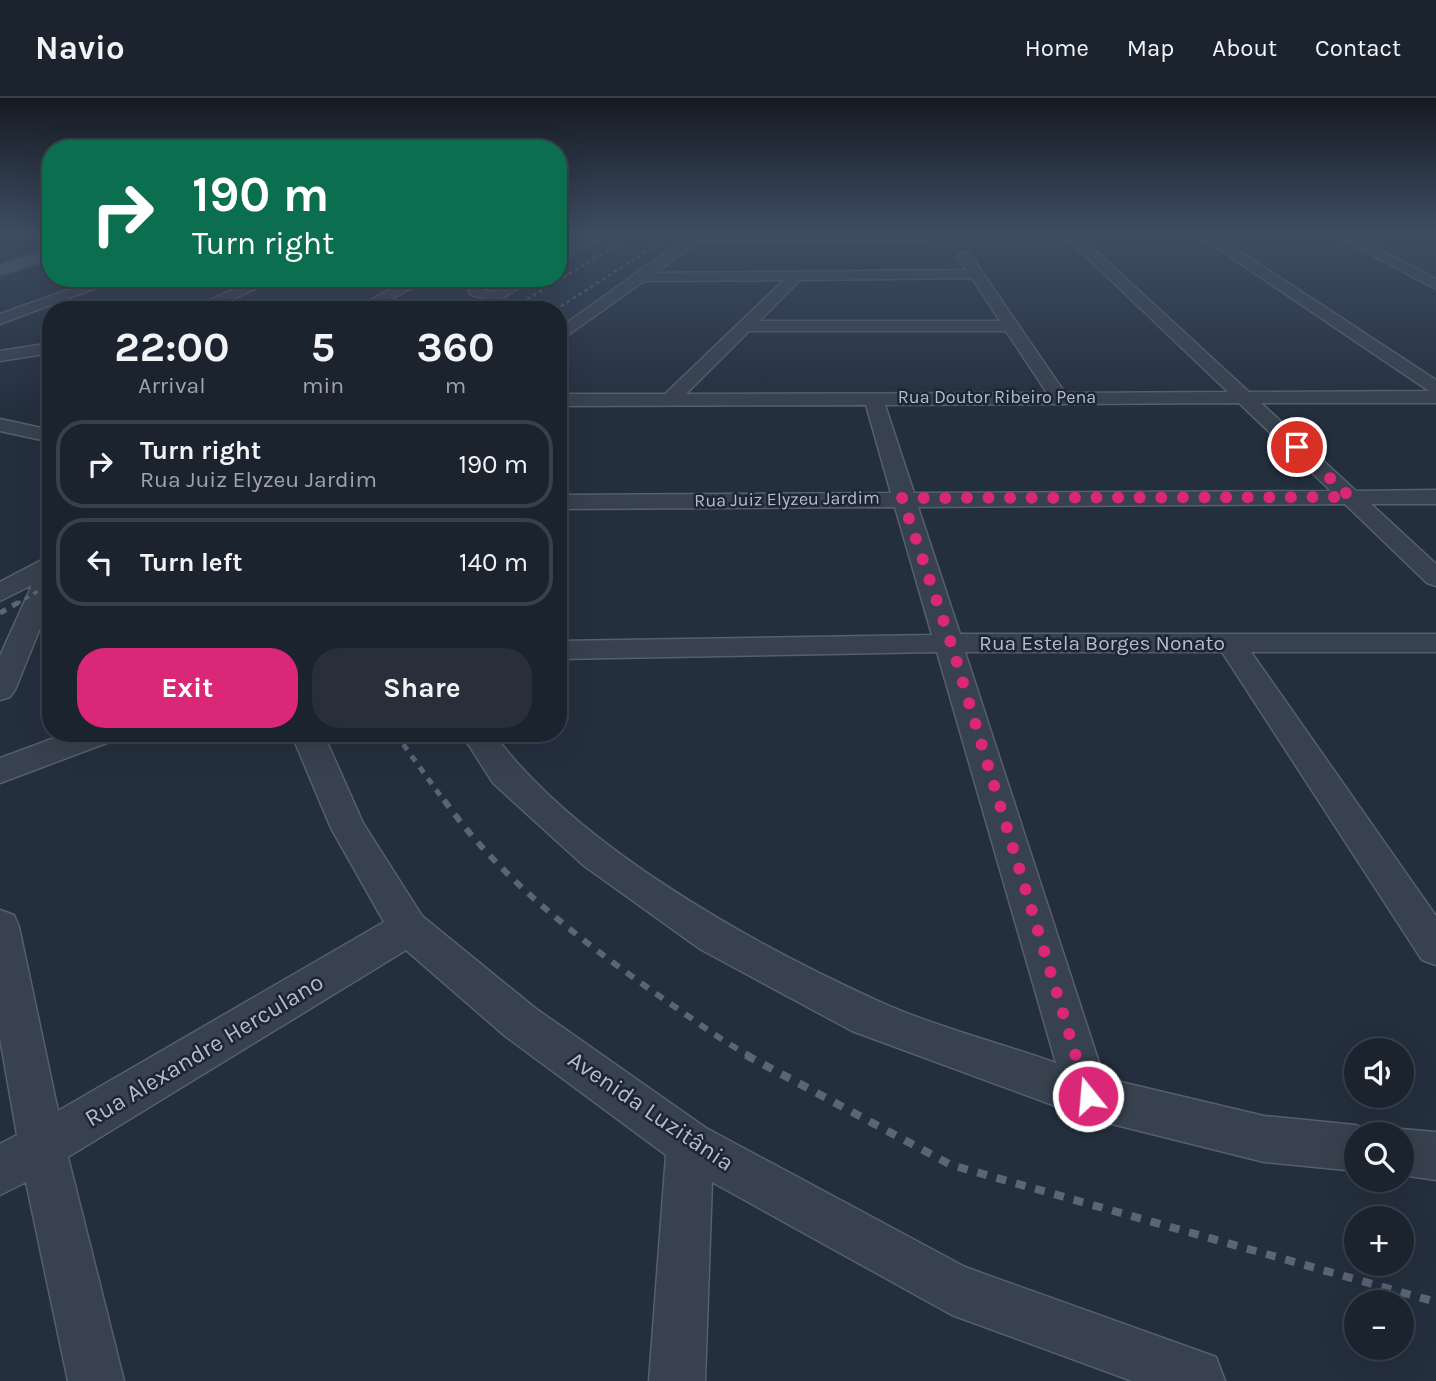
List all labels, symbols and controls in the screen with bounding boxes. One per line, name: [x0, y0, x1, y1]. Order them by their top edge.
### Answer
text: Navio: [35, 29, 125, 67]
text: Home: [1025, 34, 1089, 62]
text: Map: [1127, 34, 1174, 62]
text: About: [1212, 34, 1277, 62]
text: Contact: [1315, 34, 1401, 62]
text: 190 m: [192, 166, 329, 223]
icon: right: [77, 168, 168, 259]
text: Turn right: [192, 225, 334, 262]
text: 22:00: [114, 322, 230, 372]
text: 5: [311, 322, 335, 372]
text: 360: [416, 322, 495, 372]
text: Arrival: [138, 372, 206, 399]
text: min: [302, 372, 344, 399]
text: m: [445, 372, 466, 399]
street label: Rua Doutor Ribeiro Pena: [898, 386, 1096, 408]
pin: [1267, 417, 1327, 477]
icon: arrive: [1278, 428, 1316, 466]
text: Turn right: [140, 435, 261, 466]
icon: right: [81, 445, 119, 483]
text: 190 m: [458, 449, 528, 480]
text: Rua Juiz Elyzeu Jardim: [140, 466, 377, 493]
street label: Rua Juiz Elyzeu Jardim: [694, 486, 880, 512]
icon: left: [81, 543, 119, 581]
text: Turn left: [140, 547, 242, 578]
text: 140 m: [459, 547, 528, 578]
street label: Rua Estela Borges Nonato: [979, 631, 1225, 655]
button: Exit: [77, 648, 298, 728]
button: Share: [312, 648, 532, 728]
street label: Rua Alexandre Herculano: [80, 968, 328, 1132]
map controls: [1344, 1038, 1414, 1360]
button: sound: [1344, 1038, 1414, 1108]
street label: Avenida Luzitânia: [563, 1045, 739, 1177]
position arrow: [1051, 1059, 1125, 1133]
button: search: [1344, 1122, 1414, 1192]
button: +: [1344, 1206, 1414, 1276]
button: −: [1344, 1290, 1414, 1360]

